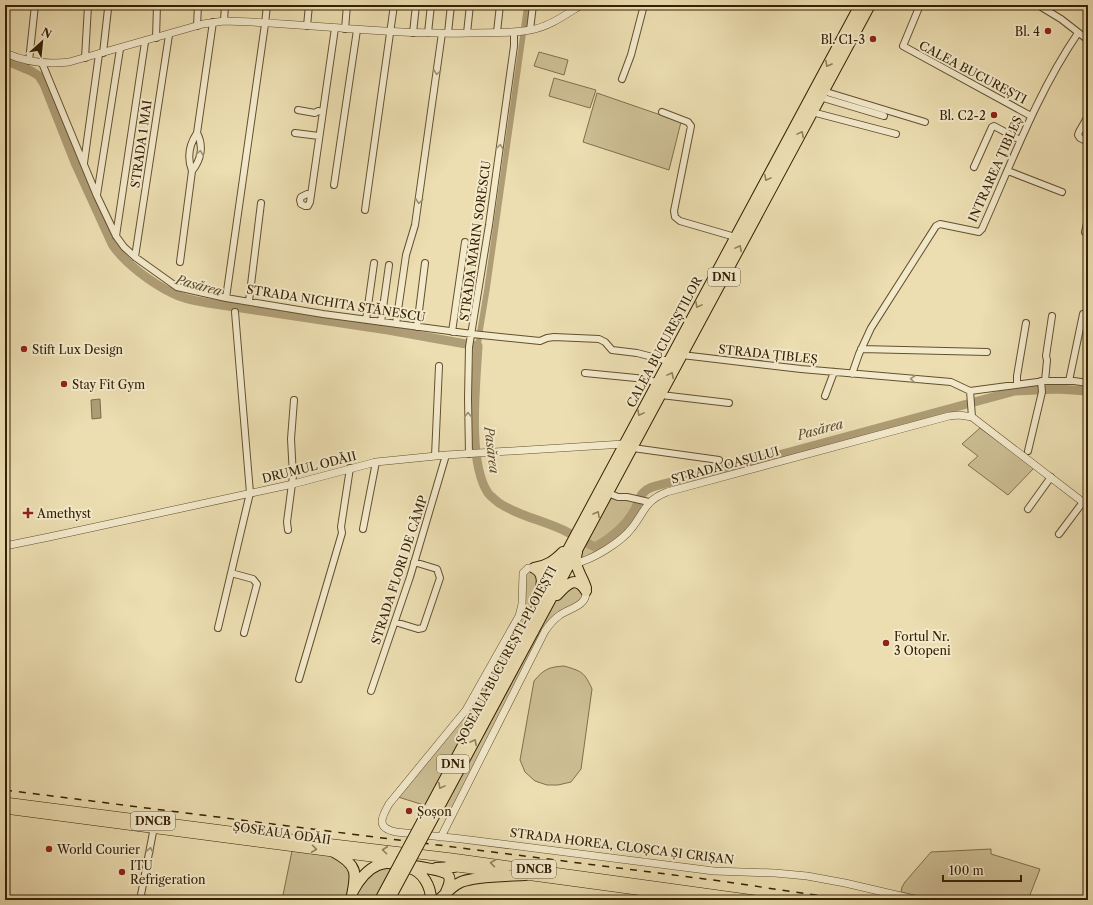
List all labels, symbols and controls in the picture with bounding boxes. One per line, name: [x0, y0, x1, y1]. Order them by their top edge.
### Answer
north arrow: [22, 22, 62, 62]
place label: Bl. 4: [1015, 24, 1040, 39]
text: N: [39, 25, 54, 42]
marker: Bl. 4: [1043, 26, 1053, 36]
place label: Bl. C1-3: [820, 32, 865, 47]
marker: Bl. C1-3: [868, 34, 878, 44]
street label: CALEA BUCUREȘTI: [916, 37, 1029, 108]
one-way arrow: [826, 60, 833, 67]
one-way arrow: [433, 69, 442, 75]
street label: STRADA 1 MAI: [127, 99, 155, 189]
place label: Bl. C2-2: [939, 108, 986, 123]
marker: Bl. C2-2: [989, 110, 999, 120]
street label: INTRAREA ȚIBLEȘ: [965, 114, 1026, 225]
one-way arrow: [796, 130, 803, 138]
one-way arrow: [495, 144, 504, 150]
one-way arrow: [195, 150, 204, 156]
street label: STRADA MARIN SORESCU: [456, 160, 494, 322]
one-way arrow: [764, 174, 771, 182]
one-way arrow: [415, 198, 424, 204]
one-way arrow: [734, 245, 742, 252]
road number: DN1: [708, 268, 740, 286]
water label: Pasărea: [173, 271, 224, 299]
street label: CALEA BUCUREȘTILOR: [623, 273, 706, 411]
street label: STRADA NICHITA STĂNESCU: [245, 280, 427, 325]
one-way arrow: [696, 301, 703, 308]
street label: STRADA ȚIBLEȘ: [718, 341, 818, 368]
place label: Stift Lux Design: [32, 342, 124, 357]
marker: Stift Lux Design: [19, 344, 29, 354]
one-way arrow: [667, 372, 674, 379]
one-way arrow: [910, 375, 916, 384]
place label: Stay Fit Gym: [72, 377, 145, 392]
marker: Stay Fit Gym: [59, 379, 69, 389]
one-way arrow: [638, 409, 645, 416]
one-way arrow: [464, 412, 472, 418]
water label: Pasărea: [794, 415, 845, 443]
water label: Pasărea: [481, 425, 503, 474]
street label: STRADA OAȘULUI: [669, 443, 781, 488]
street label: DRUMUL ODĂII: [260, 447, 358, 486]
street label: STRADA FLORI DE CÂMP: [367, 493, 430, 647]
place label: Amethyst: [36, 506, 92, 521]
marker: Amethyst: [22, 507, 34, 519]
one-way arrow: [592, 511, 599, 518]
street label: ȘOSEAUA BUCUREȘTI-PLOIEȘTI: [453, 563, 560, 747]
place label: Fortul Nr. 3 Otopeni: [894, 629, 951, 658]
marker: Fortul Nr. 3 Otopeni: [881, 638, 891, 648]
one-way arrow: [469, 739, 477, 746]
road number: DN1: [437, 755, 469, 773]
one-way arrow: [438, 782, 446, 789]
place label: Șoșon: [417, 804, 452, 820]
marker: Șoșon: [404, 806, 414, 816]
road number: DNCB: [131, 812, 175, 830]
street label: ȘOSEAUA ODĂII: [232, 818, 332, 848]
street label: STRADA HOREA, CLOȘCA ȘI CRIȘAN: [509, 825, 735, 868]
place label: World Courier: [56, 842, 140, 857]
marker: World Courier: [44, 844, 54, 854]
one-way arrow: [311, 844, 317, 853]
one-way arrow: [382, 846, 388, 855]
one-way arrow: [145, 847, 154, 853]
scale bar: [943, 857, 1021, 883]
place label: ITU Refrigeration: [130, 858, 206, 887]
one-way arrow: [490, 859, 496, 868]
road number: DNCB: [512, 860, 556, 878]
text: 100 m: [949, 863, 984, 878]
marker: ITU Refrigeration: [117, 867, 127, 877]

